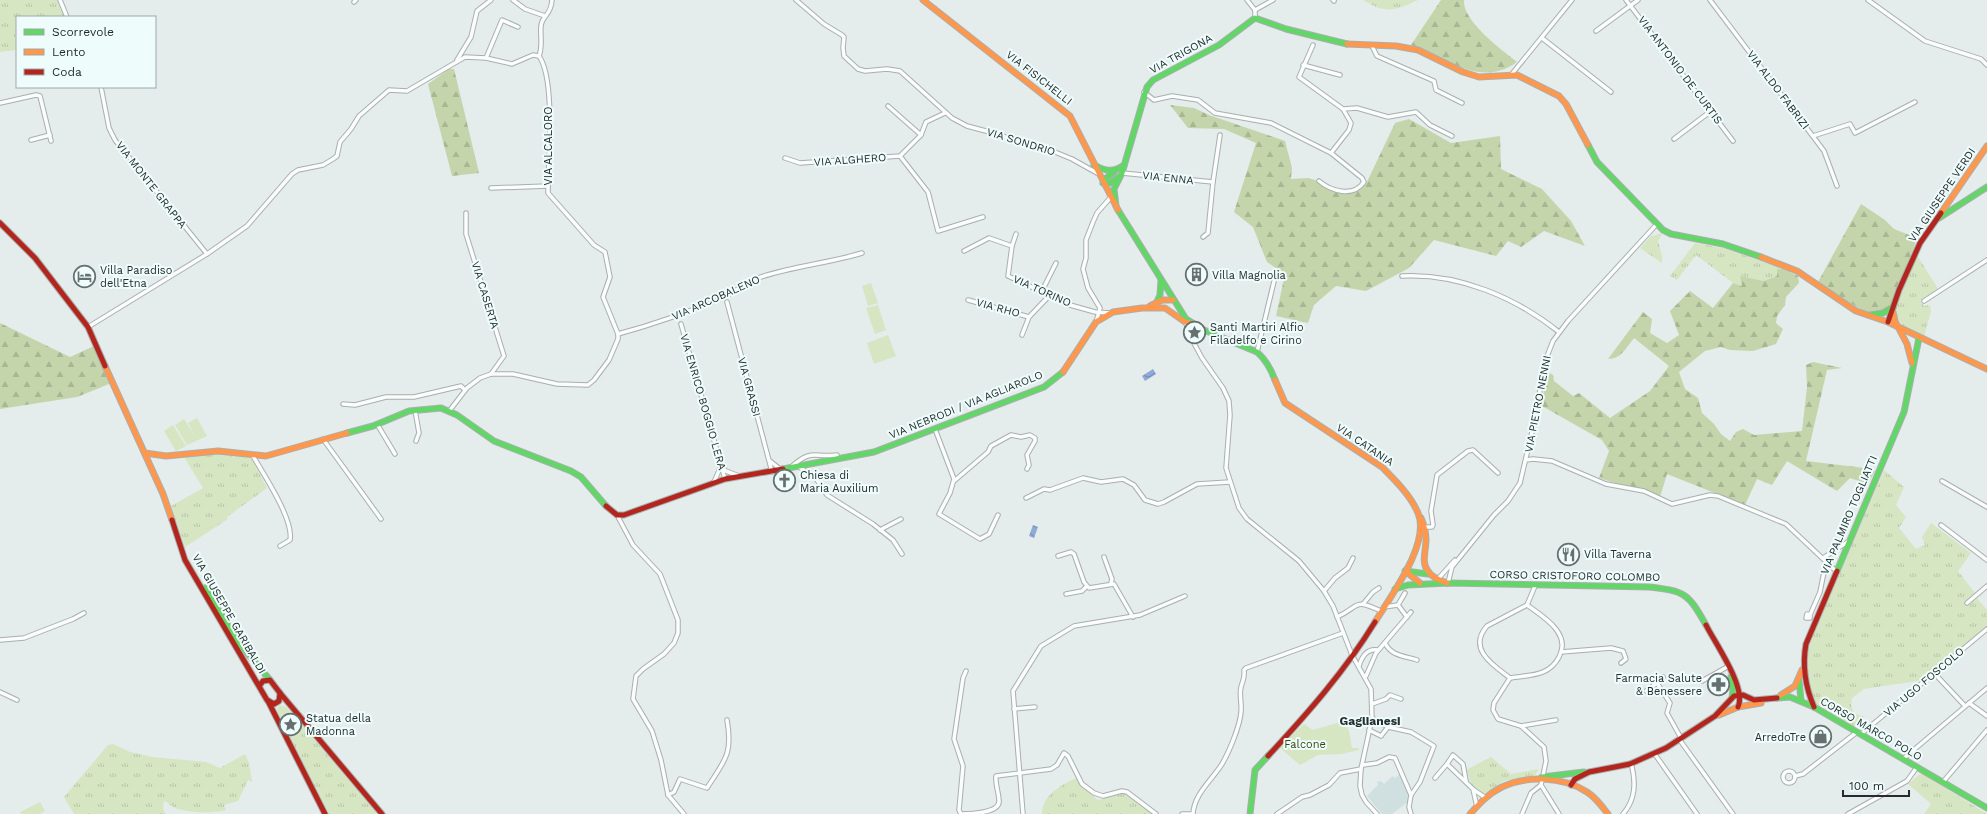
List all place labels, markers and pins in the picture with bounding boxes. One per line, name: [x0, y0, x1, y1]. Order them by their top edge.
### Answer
building icon: Villa Magnolia: [1183, 262, 1209, 288]
hotel icon: Villa Paradiso dell'Etna: [71, 263, 97, 289]
place label: Villa Paradiso dell'Etna: [100, 264, 172, 290]
place label: Villa Magnolia: [1212, 269, 1286, 282]
place icon: Santi Martiri Alfio Filadelfo e Cirino: [1182, 320, 1208, 346]
place label: Santi Martiri Alfio Filadelfo e Cirino: [1210, 321, 1304, 347]
church icon: Chiesa di Maria Auxilium: [772, 468, 798, 494]
place label: Chiesa di Maria Auxilium: [800, 469, 879, 495]
restaurant icon: Villa Taverna: [1555, 541, 1581, 567]
place label: Villa Taverna: [1584, 548, 1651, 561]
pharmacy icon: Farmacia Salute & Benessere: [1705, 671, 1731, 697]
place label: Farmacia Salute & Benessere: [1615, 672, 1702, 698]
place icon: Statua della Madonna: [278, 711, 304, 737]
place label: Statua della Madonna: [306, 712, 371, 738]
shop icon: ArredoTre: [1808, 724, 1834, 750]
place label: ArredoTre: [1755, 731, 1806, 744]

